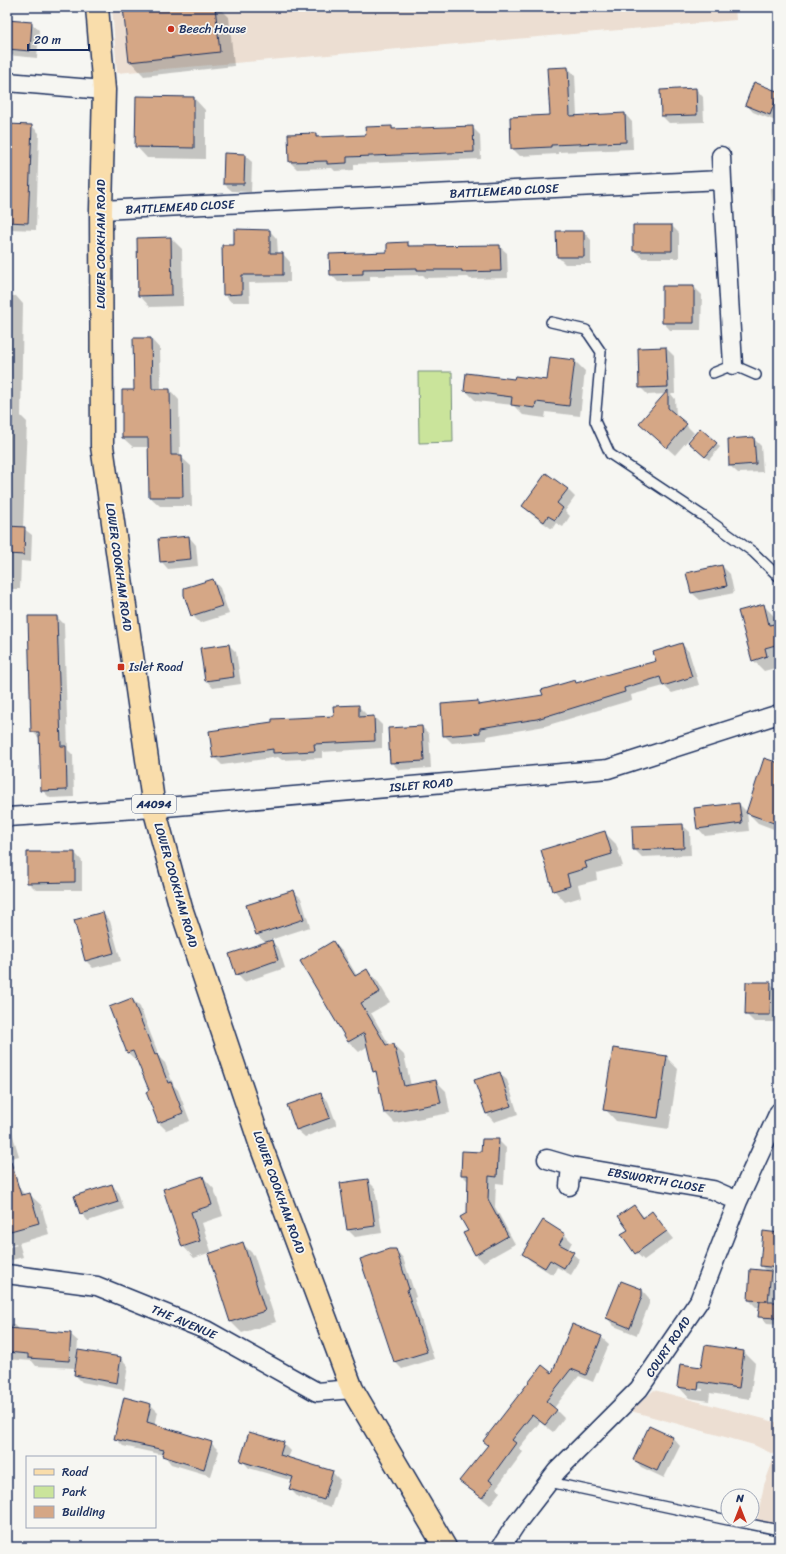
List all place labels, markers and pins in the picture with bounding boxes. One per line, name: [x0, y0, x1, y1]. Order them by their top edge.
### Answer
place label: Beech House: [179, 18, 246, 40]
marker: Beech House: [166, 24, 176, 34]
place label: Islet Road: [128, 656, 184, 678]
marker: Islet Road: [116, 662, 126, 672]

